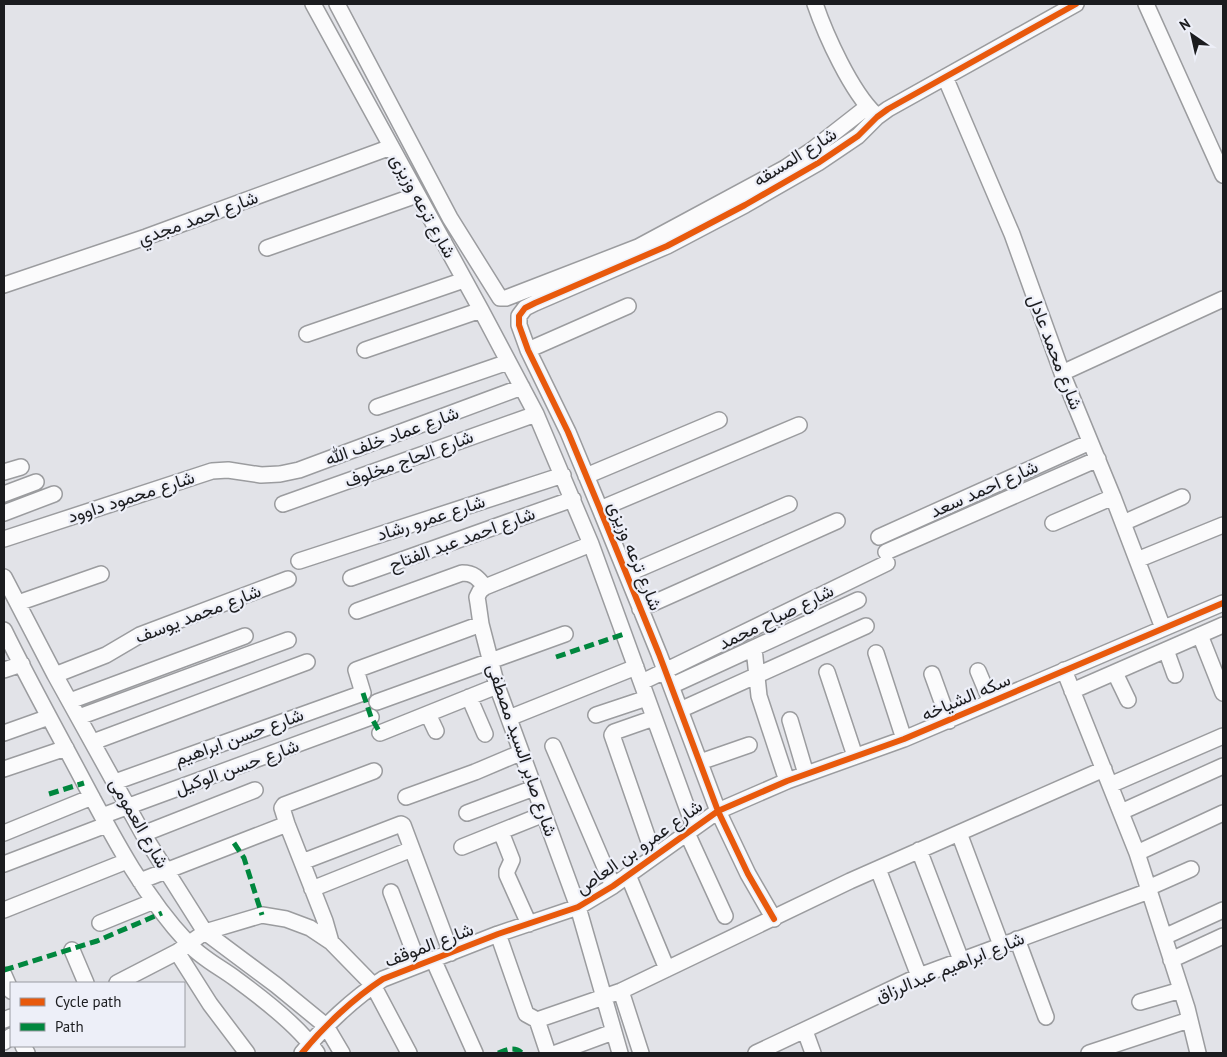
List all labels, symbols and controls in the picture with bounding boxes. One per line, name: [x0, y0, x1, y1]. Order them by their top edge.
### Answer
north arrow: [1167, 10, 1217, 60]
text: N: [1176, 14, 1194, 34]
street label: شارع المسقه: [749, 122, 841, 192]
street label: شارع ترعه وزيزى: [384, 150, 462, 262]
street label: شارع احمد مجدي: [135, 185, 262, 254]
street label: شارع محمد عادل: [1022, 291, 1088, 413]
street label: شارع عماد خلف الله: [322, 401, 462, 471]
street label: شارع الحاج مخلوف: [341, 425, 477, 493]
street label: شارع احمد سعد: [926, 454, 1042, 524]
street label: شارع محمود داوود: [65, 465, 197, 529]
street label: شارع عمرو رشاد: [374, 489, 488, 547]
street label: شارع ترعه وزيزى: [602, 498, 668, 614]
street label: شارع احمد عبد الفتاح: [386, 501, 538, 577]
street label: شارع محمد يوسف: [132, 579, 264, 649]
street label: شارع صباح محمد: [714, 579, 838, 655]
street label: شارع صابر السيد مصطفى: [481, 660, 563, 840]
street label: سكه الشياخه: [918, 667, 1014, 726]
street label: شارع حسن ابراهيم: [171, 702, 307, 772]
street label: شارع حسن الوكيل: [172, 733, 302, 801]
street label: شارع العمومى: [103, 773, 175, 873]
street label: شارع عمرو بن العاص: [571, 794, 707, 900]
street label: شارع الموقف: [381, 917, 477, 973]
street label: شارع ابراهيم عبدالرزاق: [872, 926, 1028, 1008]
legend: [10, 982, 185, 1047]
text: Cycle path: [55, 992, 121, 1011]
text: Path: [55, 1017, 84, 1036]

